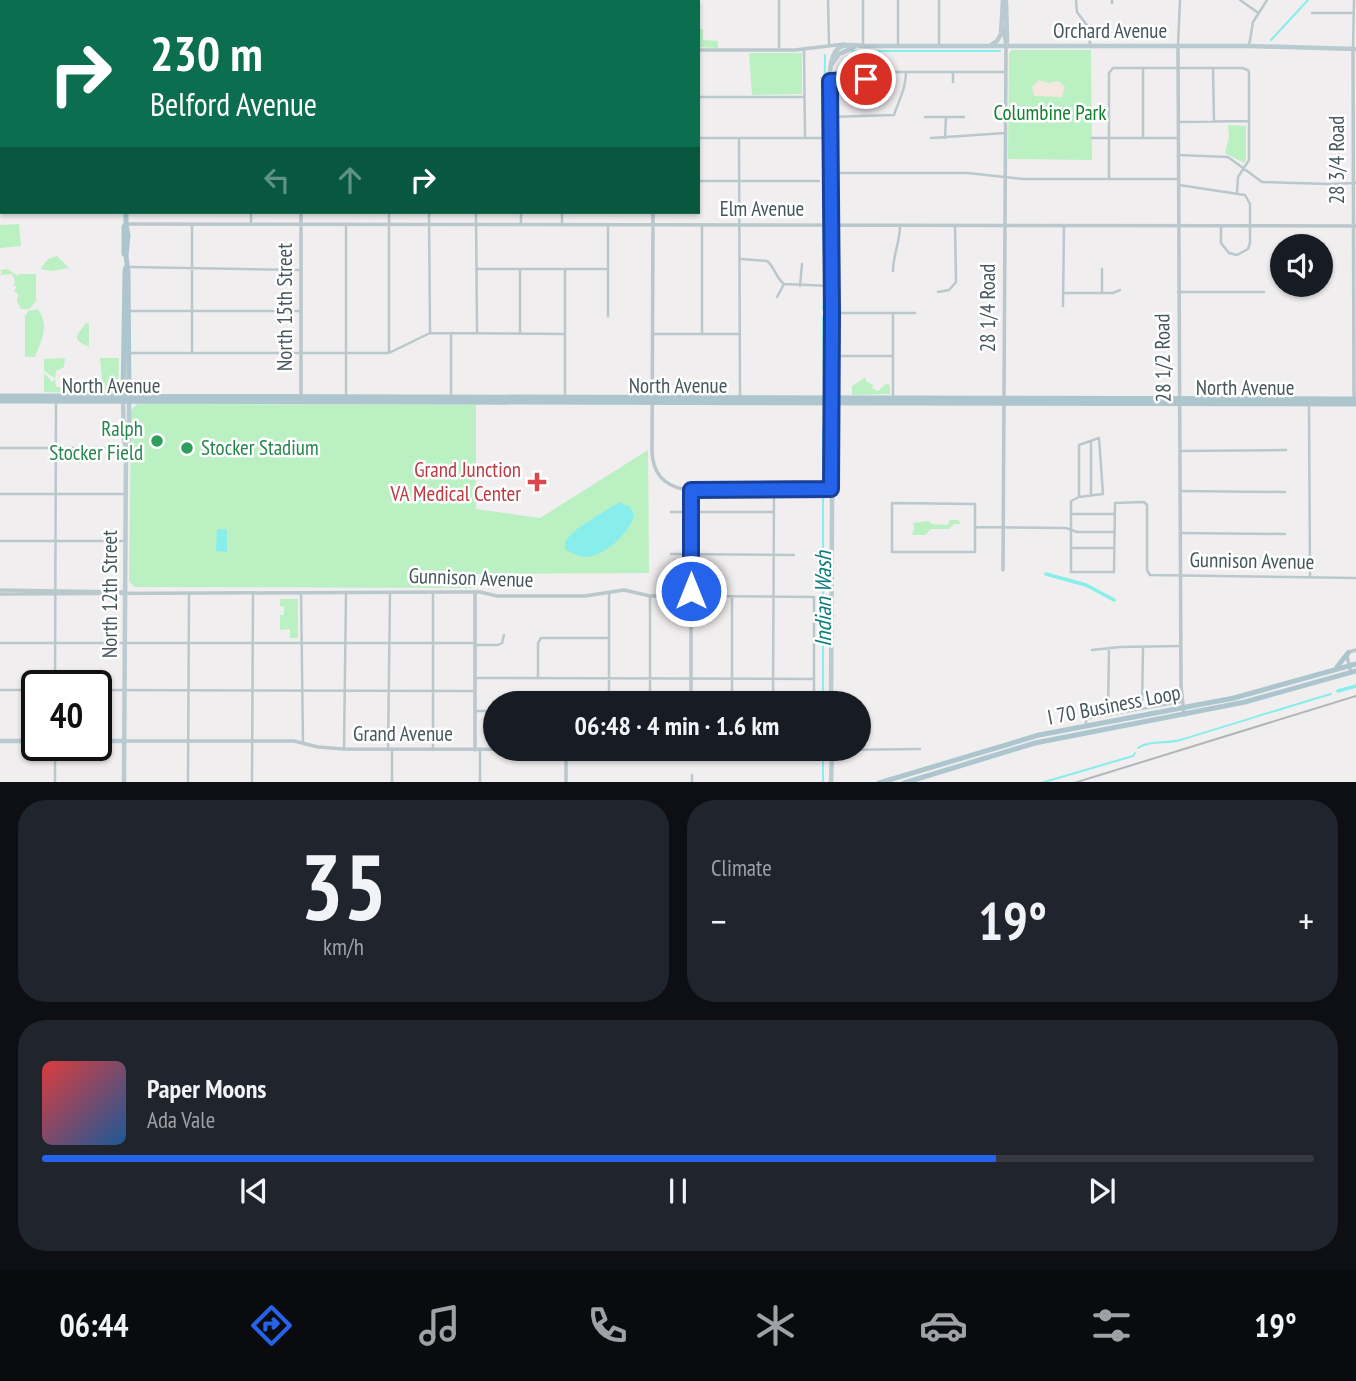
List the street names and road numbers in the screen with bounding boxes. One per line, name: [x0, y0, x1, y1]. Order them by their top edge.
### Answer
street label: Orchard Avenue: [1053, 17, 1167, 44]
street label: 28 3/4 Road: [1323, 116, 1350, 204]
street label: Elm Avenue: [720, 195, 804, 222]
street label: North 15th Street: [271, 243, 298, 371]
street label: 28 1/4 Road: [974, 264, 1001, 352]
street label: 28 1/2 Road: [1148, 313, 1177, 403]
street label: North Avenue: [62, 372, 160, 399]
street label: North Avenue: [629, 372, 727, 399]
street label: North Avenue: [1196, 374, 1294, 401]
street label: North 12th Street: [96, 530, 123, 658]
street label: Gunnison Avenue: [1189, 546, 1315, 575]
street label: Gunnison Avenue: [408, 562, 534, 593]
street label: I 70 Business Loop: [1045, 678, 1183, 731]
street label: Grand Avenue: [353, 720, 453, 747]

